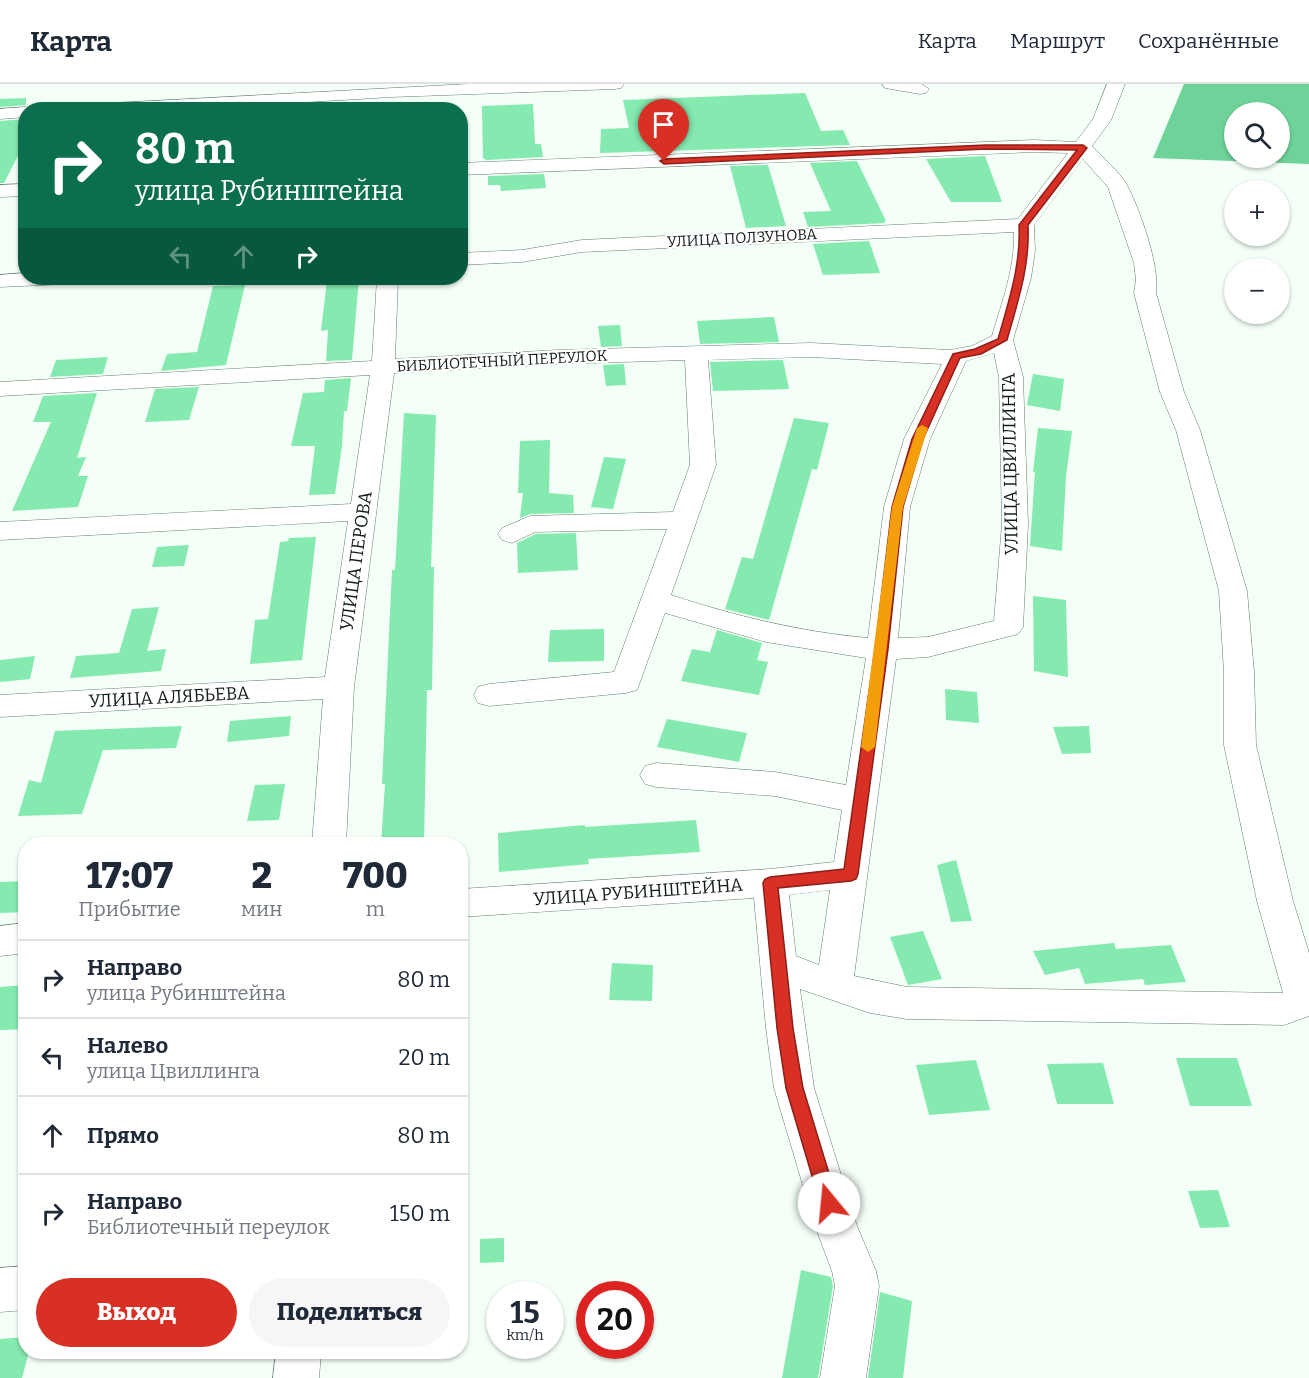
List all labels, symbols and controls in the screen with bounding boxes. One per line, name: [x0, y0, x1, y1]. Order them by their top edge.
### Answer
text: Карта: [30, 25, 112, 58]
text: Карта: [918, 28, 977, 54]
text: Маршрут: [1010, 28, 1105, 54]
text: Сохранённые: [1138, 28, 1279, 54]
pin: [638, 99, 689, 161]
map controls: [1224, 102, 1290, 324]
button: search: [1224, 102, 1290, 168]
icon: arrive: [647, 108, 680, 141]
text: 80 m: [135, 124, 235, 174]
icon: right: [36, 126, 114, 204]
text: улица Рубинштейна: [135, 175, 404, 207]
button: +: [1224, 180, 1290, 246]
street label: УЛИЦА ПОЛЗУНОВА: [667, 225, 818, 251]
icon: left: [164, 240, 197, 273]
icon: ahead: [227, 240, 260, 273]
icon: right: [290, 240, 323, 273]
button: −: [1224, 258, 1290, 324]
street label: БИБЛИОТЕЧНЫЙ ПЕРЕУЛОК: [396, 346, 608, 376]
street label: УЛИЦА ЦВИЛЛИНГА: [997, 373, 1023, 555]
street label: УЛИЦА ПЕРОВА: [335, 490, 377, 632]
street label: УЛИЦА АЛЯБЬЕВА: [88, 682, 250, 712]
text: 17:07: [86, 854, 173, 898]
text: 2: [252, 854, 272, 898]
text: 700: [343, 854, 408, 898]
street label: УЛИЦА РУБИНШТЕЙНА: [532, 874, 744, 910]
text: Прибытие: [78, 897, 181, 921]
text: мин: [241, 897, 283, 921]
text: m: [366, 897, 385, 921]
text: Направо: [87, 954, 182, 981]
icon: right: [36, 963, 69, 996]
text: 80 m: [397, 966, 450, 993]
text: улица Рубинштейна: [87, 981, 286, 1005]
text: Налево: [87, 1032, 168, 1059]
icon: left: [36, 1041, 69, 1074]
text: 20 m: [399, 1044, 450, 1071]
text: улица Цвиллинга: [87, 1059, 260, 1083]
icon: ahead: [36, 1119, 69, 1152]
text: Прямо: [87, 1122, 159, 1149]
text: 80 m: [397, 1122, 450, 1149]
position arrow: [797, 1171, 861, 1235]
text: Направо: [87, 1188, 182, 1215]
icon: right: [36, 1197, 69, 1230]
text: 150 m: [390, 1200, 450, 1227]
text: Библиотечный переулок: [87, 1215, 330, 1239]
button: Выход: [36, 1278, 237, 1347]
button: Поделиться: [249, 1278, 450, 1347]
speed limit sign: 20: [576, 1281, 654, 1359]
text: 15: [510, 1295, 540, 1331]
text: km/h: [506, 1326, 544, 1344]

